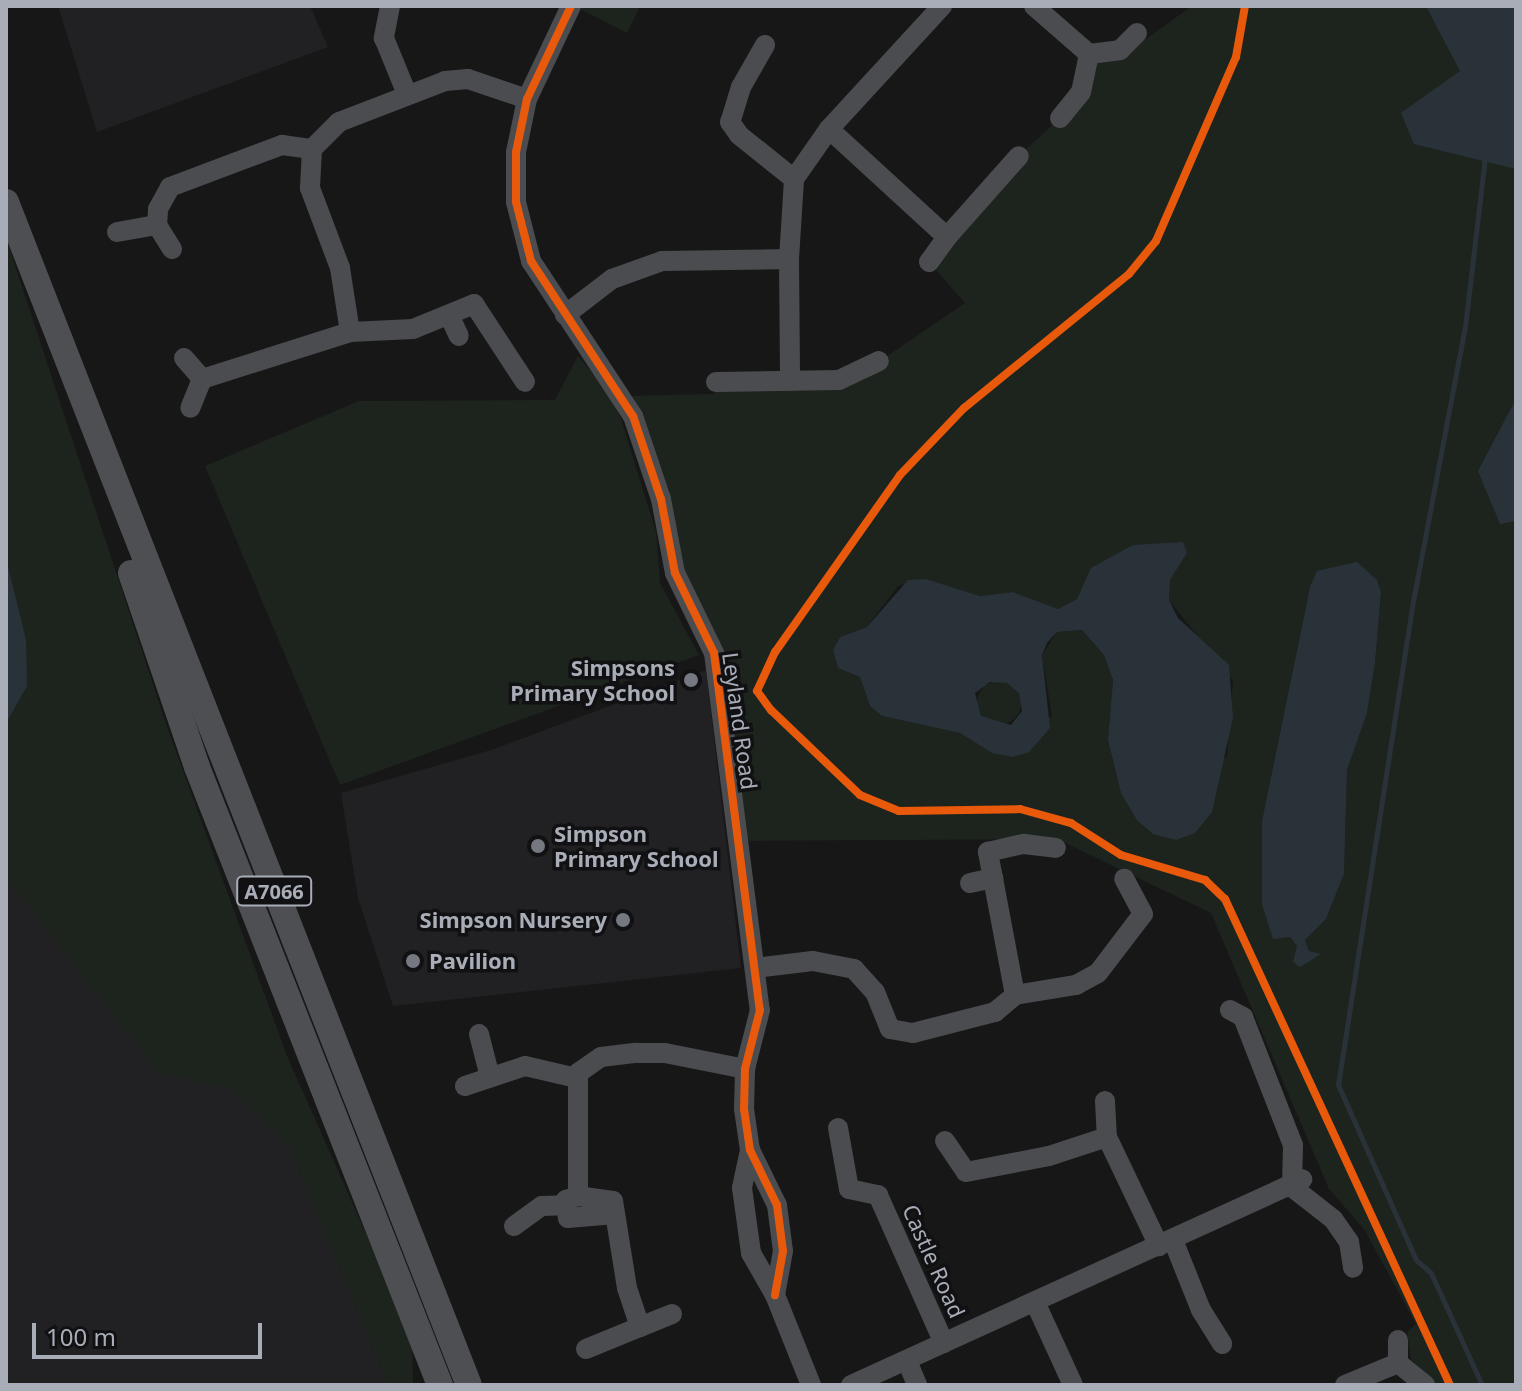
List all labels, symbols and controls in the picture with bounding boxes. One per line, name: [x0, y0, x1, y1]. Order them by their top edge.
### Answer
street label: Leyland Road: [717, 651, 763, 791]
place label: Simpsons Primary School: [510, 654, 675, 706]
marker: Simpsons Primary School: [682, 671, 700, 689]
place label: Simpson Primary School: [554, 820, 719, 872]
marker: Simpson Primary School: [529, 837, 547, 855]
road number: A7066: [236, 875, 312, 907]
place label: Simpson Nursery: [420, 907, 607, 933]
marker: Simpson Nursery: [614, 911, 632, 929]
place label: Pavilion: [429, 948, 516, 974]
marker: Pavilion: [404, 952, 422, 970]
street label: Castle Road: [897, 1200, 971, 1322]
scale bar: [36, 1307, 266, 1357]
text: 100 m: [46, 1320, 116, 1353]

